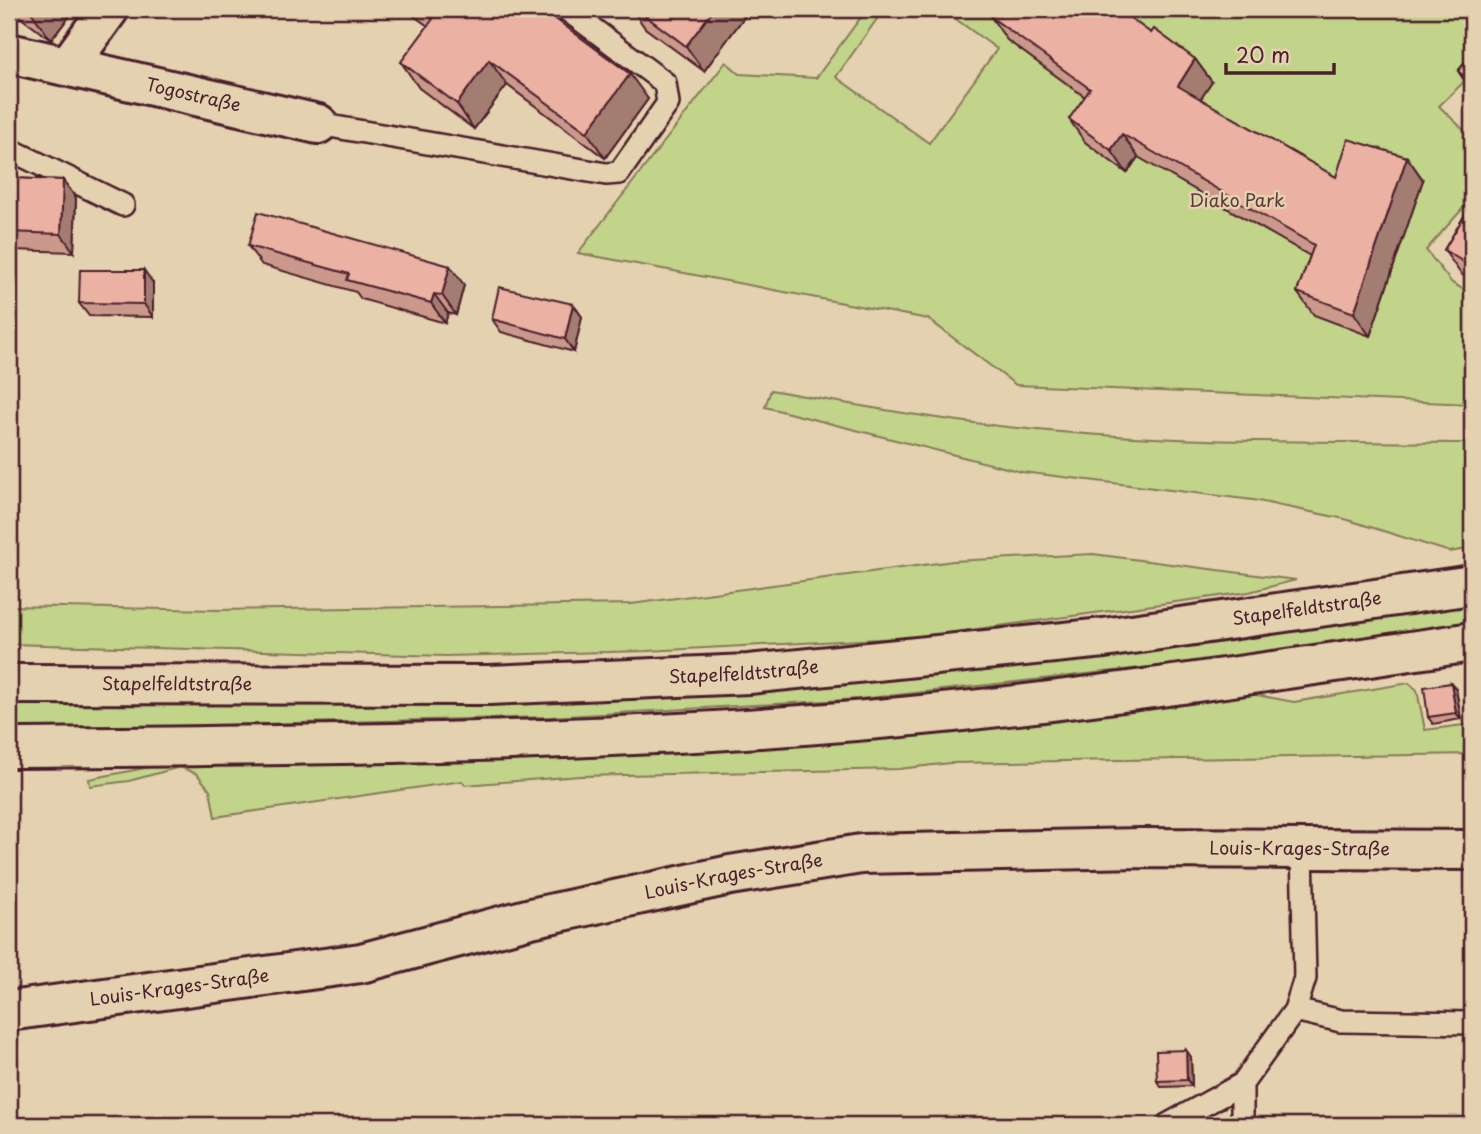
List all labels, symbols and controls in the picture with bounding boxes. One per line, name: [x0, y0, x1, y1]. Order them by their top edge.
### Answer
scale bar: [1226, 32, 1334, 76]
text: 20 m: [1236, 38, 1290, 70]
street label: Togostraße: [143, 70, 244, 118]
park label: Diako Park: [1189, 186, 1285, 213]
street label: Stapelfeldtstraße: [1230, 583, 1383, 631]
street label: Stapelfeldtstraße: [668, 652, 820, 689]
street label: Stapelfeldtstraße: [102, 669, 252, 697]
street label: Louis-Krages-Straße: [1209, 833, 1390, 862]
street label: Louis-Krages-Straße: [642, 845, 824, 905]
street label: Louis-Krages-Straße: [88, 961, 271, 1012]

